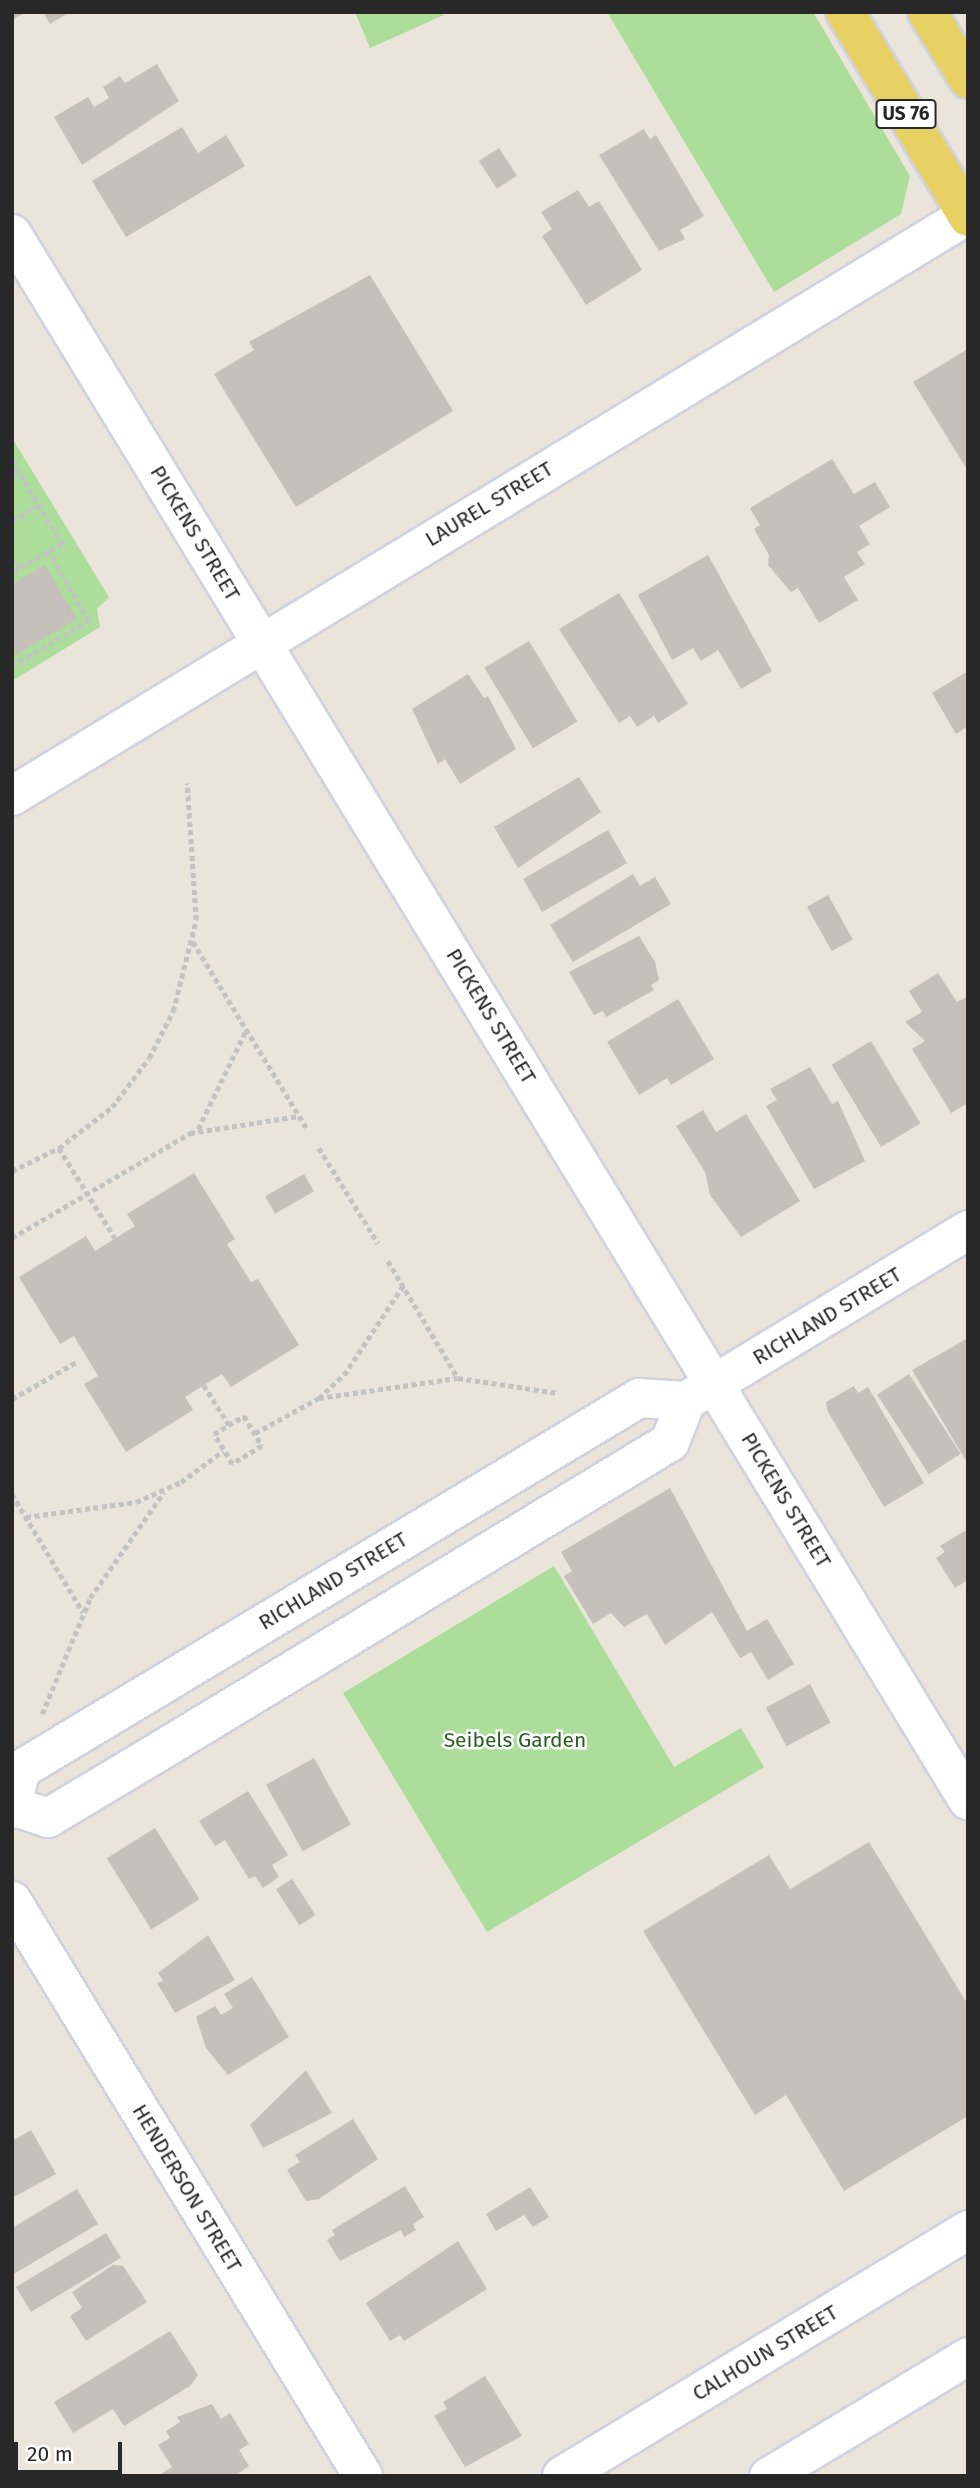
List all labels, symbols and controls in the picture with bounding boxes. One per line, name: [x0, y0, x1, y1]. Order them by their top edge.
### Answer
road number: US 76: [874, 98, 937, 130]
street label: LAUREL STREET: [421, 456, 557, 552]
street label: PICKENS STREET: [145, 461, 245, 605]
street label: PICKENS STREET: [441, 944, 541, 1088]
street label: RICHLAND STREET: [748, 1262, 906, 1370]
street label: PICKENS STREET: [736, 1428, 836, 1572]
street label: RICHLAND STREET: [254, 1527, 412, 1635]
park label: Seibels Garden: [444, 1727, 586, 1753]
street label: HENDERSON STREET: [127, 2100, 247, 2276]
street label: CALHOUN STREET: [688, 2300, 842, 2406]
scale bar: [18, 2428, 126, 2472]
text: 20 m: [27, 2441, 73, 2467]

